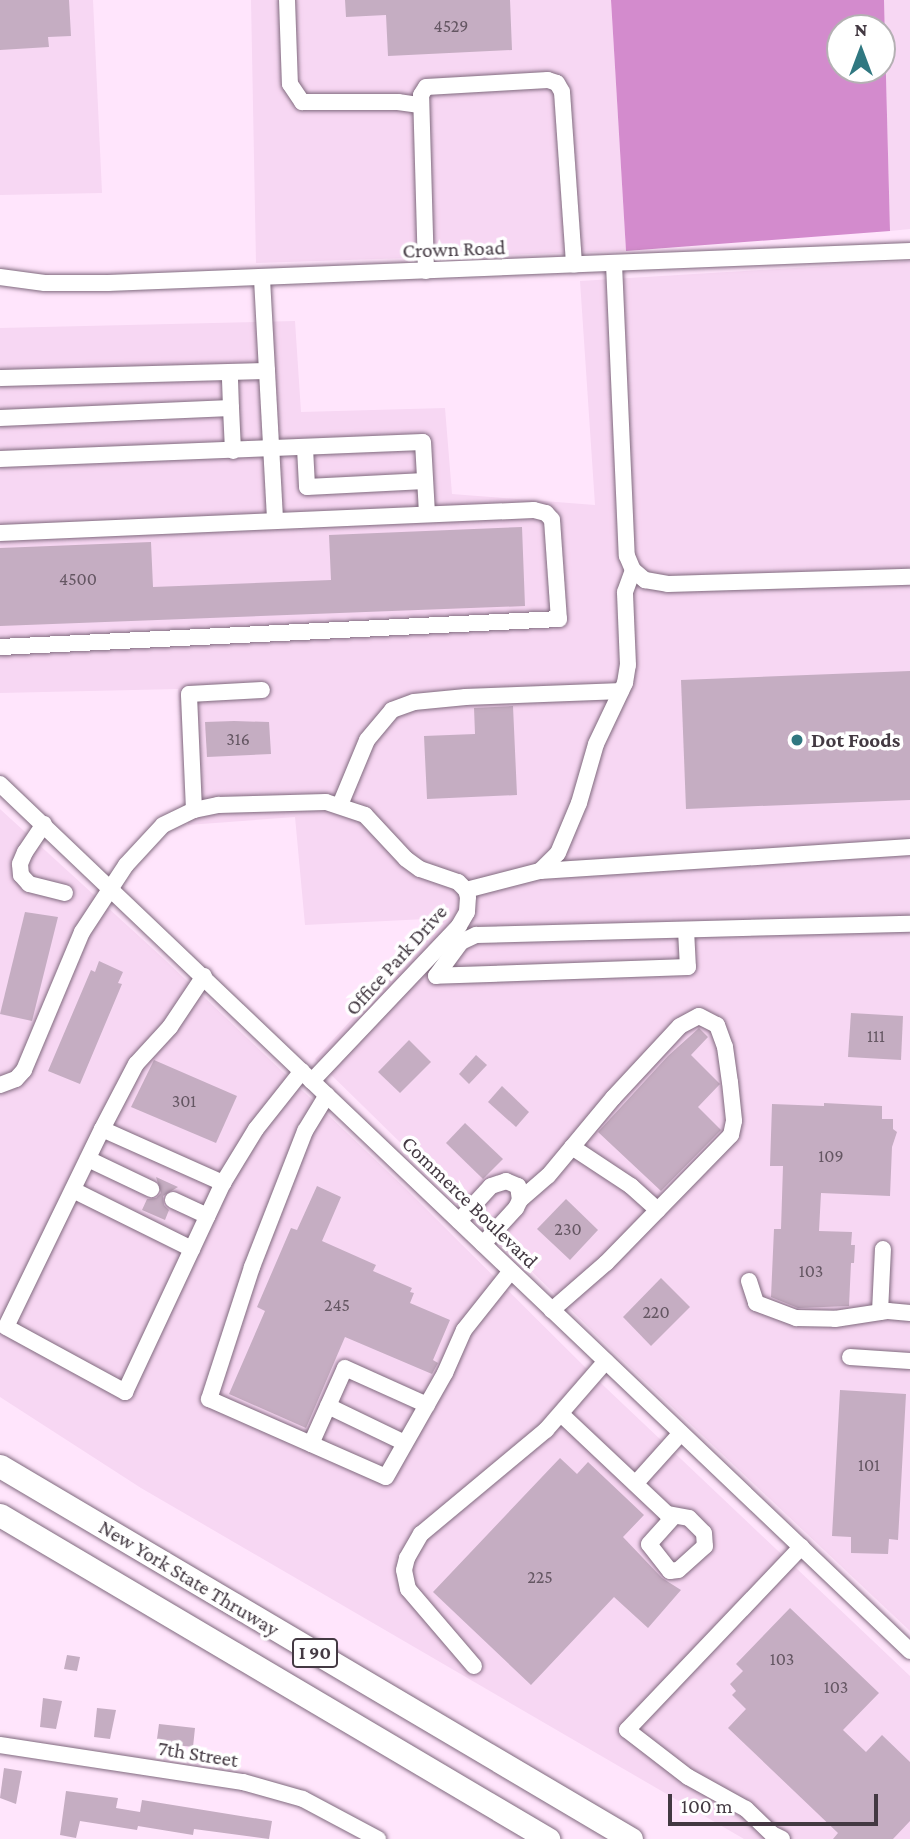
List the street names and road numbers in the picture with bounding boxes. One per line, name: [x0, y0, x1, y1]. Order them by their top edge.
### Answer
street label: Crown Road: [402, 235, 506, 263]
street label: Office Park Drive: [340, 899, 452, 1021]
street label: Commerce Boulevard: [397, 1131, 543, 1273]
street label: New York State Thruway: [94, 1514, 284, 1642]
road number: I 90: [290, 1638, 340, 1668]
street label: 7th Street: [156, 1735, 240, 1773]

